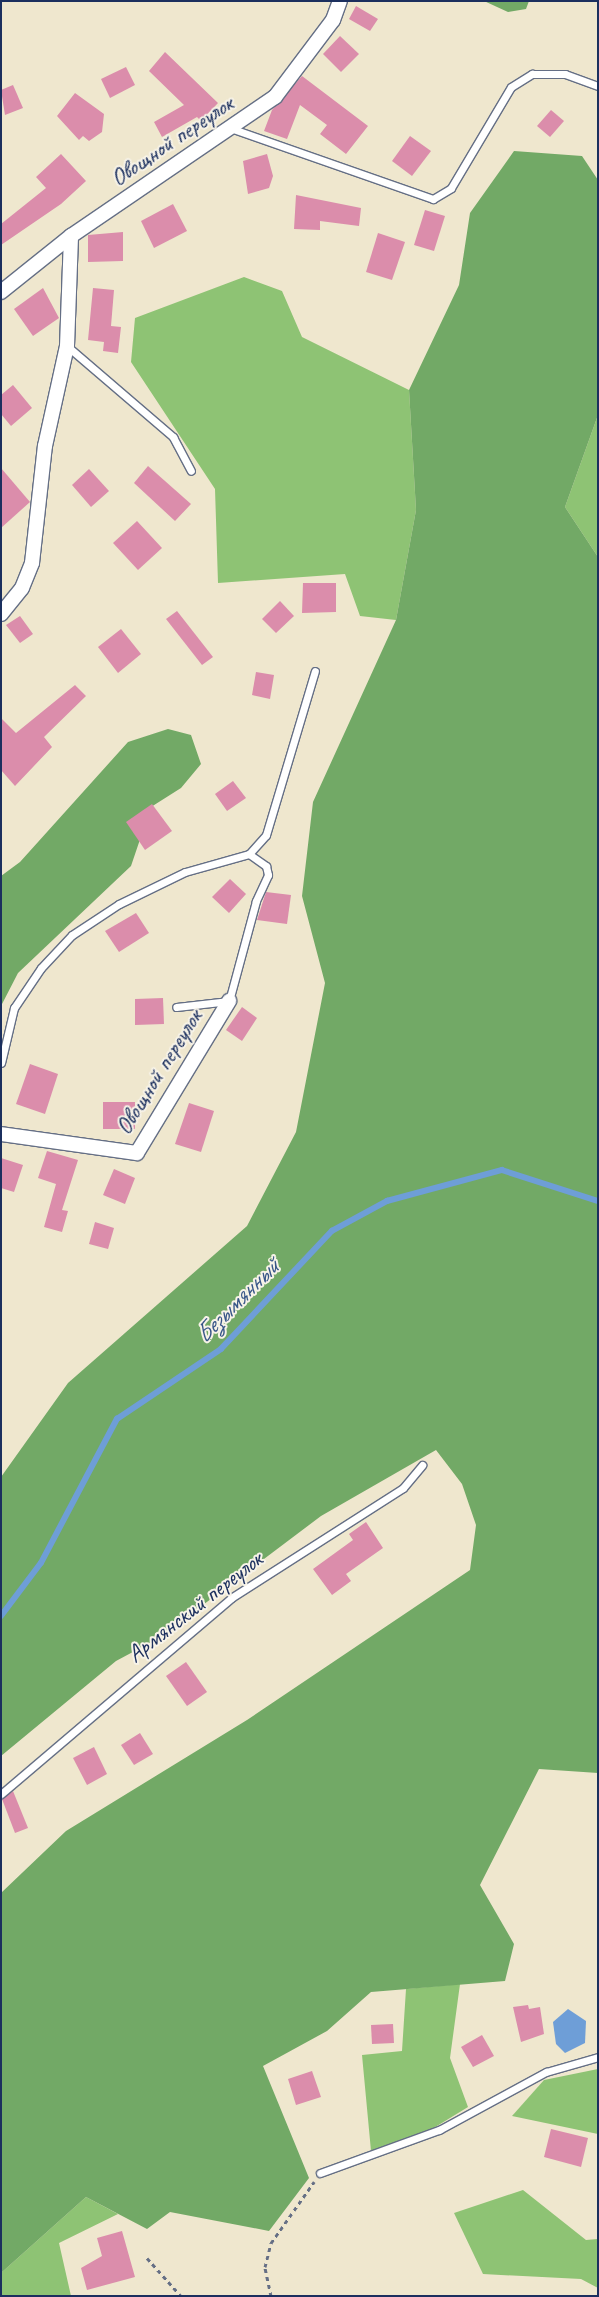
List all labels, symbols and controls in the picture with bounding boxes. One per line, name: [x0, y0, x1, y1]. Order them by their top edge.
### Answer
street label: Овощной переулок: [105, 89, 239, 193]
street label: Овощной переулок: [109, 1004, 209, 1140]
water label: Безымянный: [189, 1253, 285, 1349]
street label: Армянский переулок: [122, 1545, 268, 1669]

